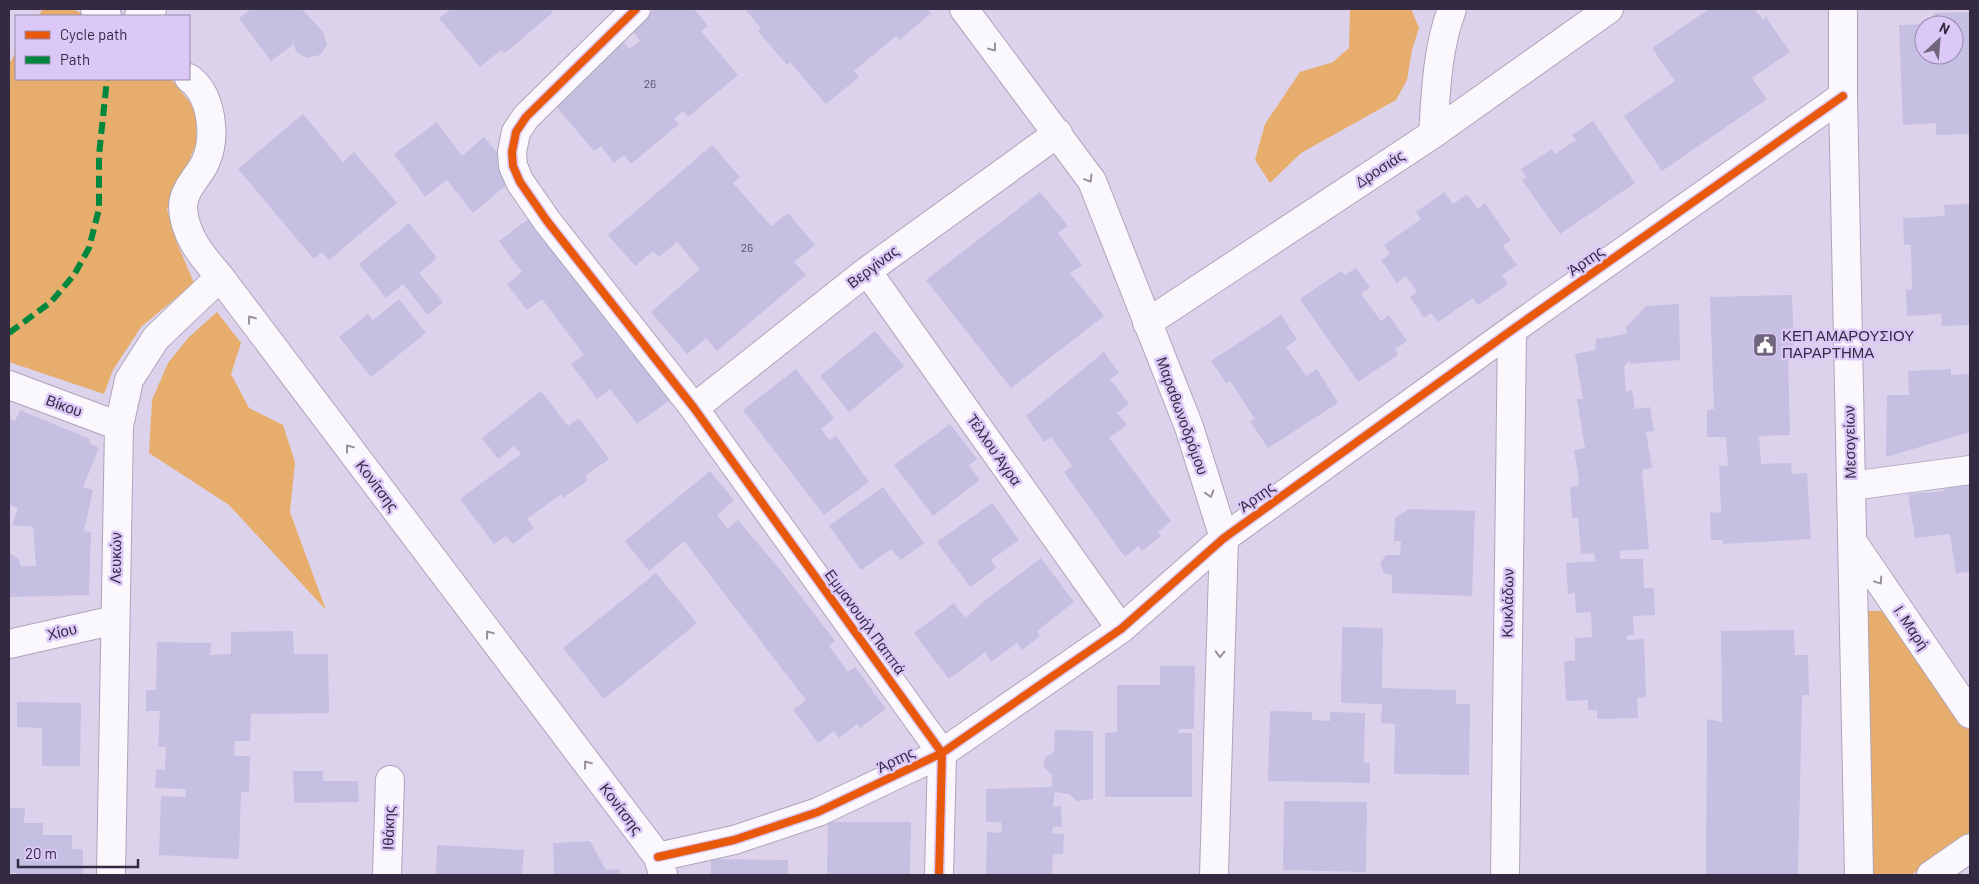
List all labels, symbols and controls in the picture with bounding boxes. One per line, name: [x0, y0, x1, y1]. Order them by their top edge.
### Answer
legend: [15, 15, 190, 80]
north arrow: [1914, 15, 1964, 65]
text: N: [1937, 18, 1953, 38]
text: Cycle path: [60, 25, 127, 43]
one-way arrow: [988, 42, 996, 51]
text: Path: [60, 50, 90, 68]
house number: 26: [644, 76, 656, 90]
street label: Δροσιάς: [1352, 146, 1407, 191]
one-way arrow: [1083, 173, 1093, 182]
house number: 26: [741, 240, 753, 254]
street label: Βεργίνας: [843, 241, 902, 291]
street label: Άρτης: [1564, 241, 1607, 279]
one-way arrow: [249, 316, 257, 325]
place label: ΚΕΠ ΑΜΑΡΟΥΣΙΟΥ ΠΑΡΑΡΤΗΜΑ: [1782, 326, 1914, 361]
public building icon: ΚΕΠ ΑΜΑΡΟΥΣΙΟΥ ΠΑΡΑΡΤΗΜΑ: [1752, 332, 1778, 358]
street label: Μαραθωνοδρόμου: [1153, 354, 1213, 477]
street label: Βίκου: [44, 390, 85, 420]
street label: Μεσογείων: [1839, 405, 1859, 479]
street label: Τέλλου Άγρα: [964, 410, 1026, 489]
one-way arrow: [346, 445, 355, 454]
street label: Κονίτσης: [353, 456, 403, 515]
street label: Άρτης: [1235, 477, 1278, 515]
one-way arrow: [1204, 489, 1214, 497]
street label: Λευκών: [106, 532, 124, 584]
street label: Εμμανουήλ Παππά: [822, 565, 910, 678]
street label: Κυκλάδων: [1497, 568, 1517, 638]
one-way arrow: [1873, 575, 1882, 585]
street label: Ι. Μαρή: [1891, 602, 1933, 653]
street label: Χίου: [45, 619, 78, 643]
one-way arrow: [486, 630, 495, 640]
one-way arrow: [1215, 650, 1226, 658]
street label: Άρτης: [874, 742, 917, 776]
one-way arrow: [584, 760, 593, 770]
street label: Κονίτσης: [597, 779, 647, 838]
street label: Ιθάκης: [378, 806, 398, 850]
scale bar: [18, 836, 138, 868]
text: 20 m: [25, 844, 57, 862]

